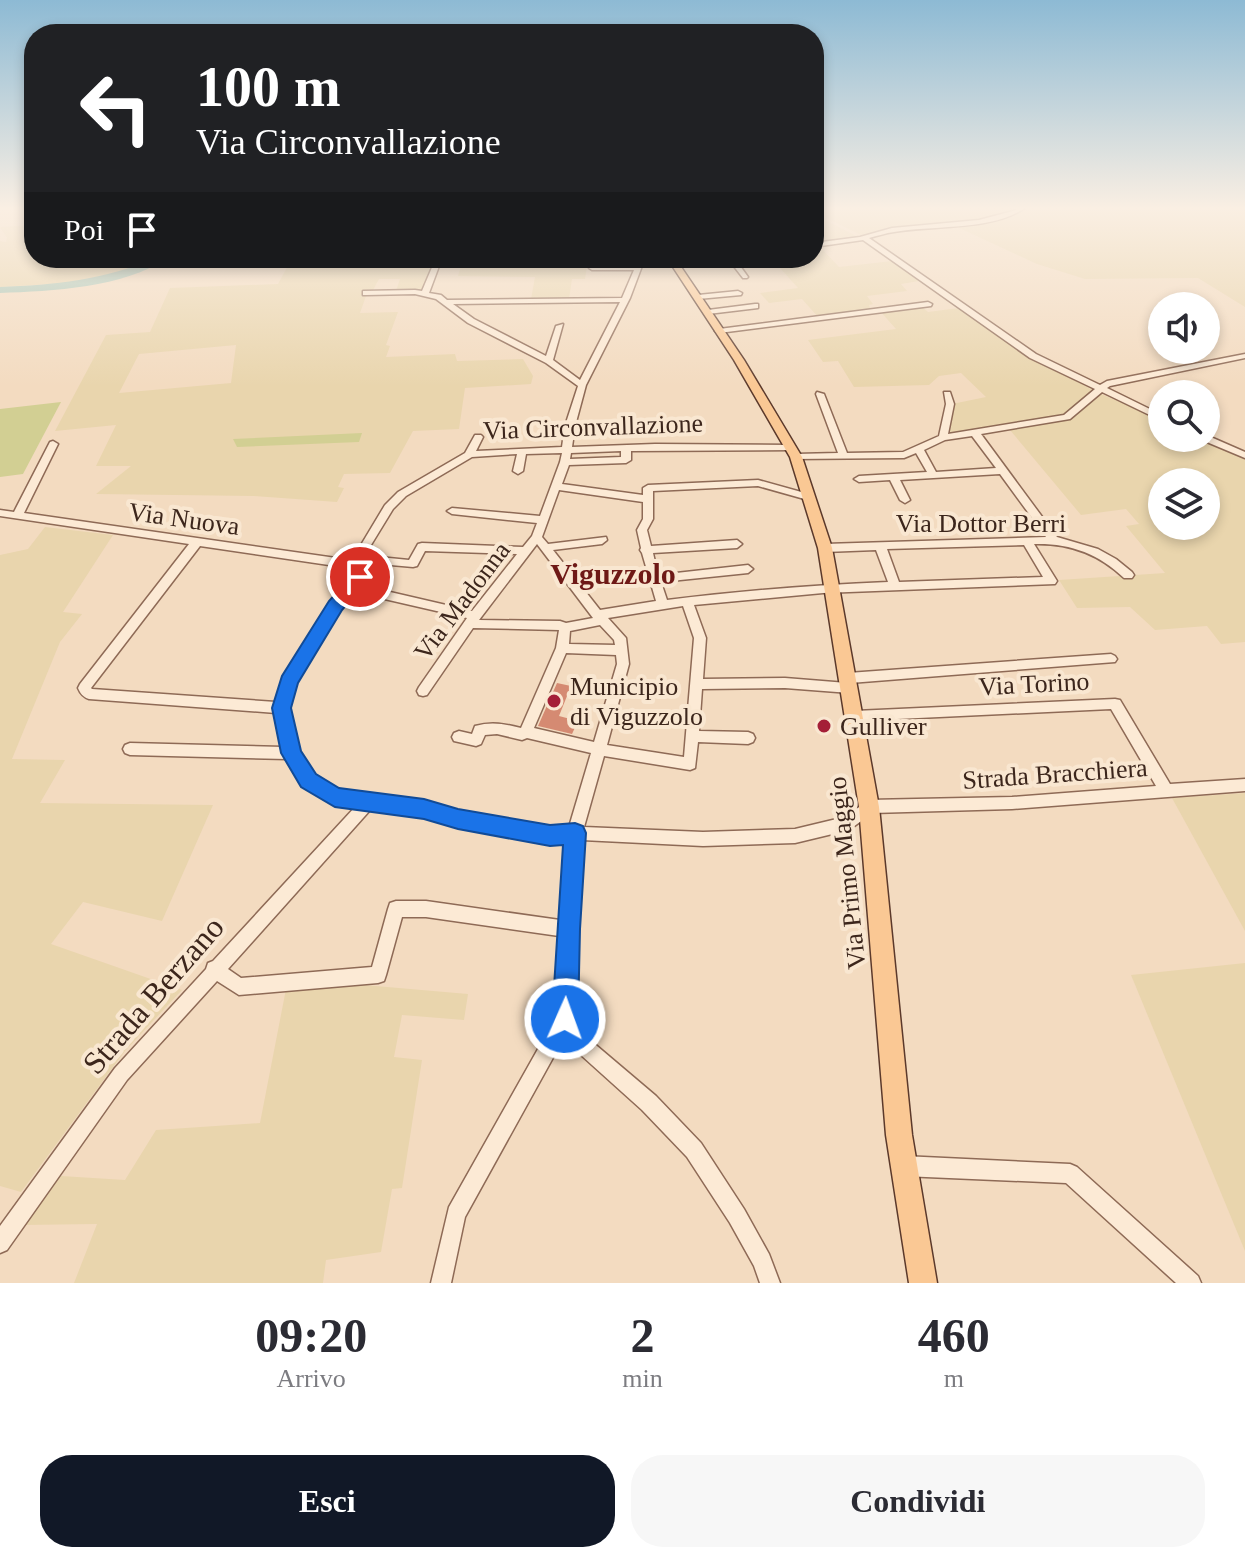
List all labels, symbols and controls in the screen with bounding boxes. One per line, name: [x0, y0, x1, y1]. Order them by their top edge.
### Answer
icon: left: [64, 56, 168, 160]
text: 100 m: [196, 56, 341, 118]
text: Via Circonvallazione: [196, 122, 501, 162]
icon: arrive: [120, 208, 164, 252]
text: Poi: [64, 213, 104, 246]
map controls: [1148, 292, 1220, 540]
button: sound: [1148, 292, 1220, 364]
button: search: [1148, 380, 1220, 452]
street label: Via Circonvallazione: [483, 409, 703, 445]
button: layers: [1148, 468, 1220, 540]
street label: Via Nuova: [127, 497, 242, 541]
street label: Via Dottor Berri: [896, 509, 1066, 538]
street label: Via Madonna: [408, 536, 516, 666]
pin: [326, 543, 394, 611]
icon: arrive: [338, 555, 382, 599]
district label: Viguzzolo: [550, 557, 676, 590]
street label: Via Torino: [978, 667, 1090, 701]
place label: Municipio di Viguzzolo: [570, 672, 703, 731]
marker: Municipio di Viguzzolo: [545, 692, 563, 710]
place label: Gulliver: [840, 712, 927, 741]
marker: Gulliver: [815, 717, 833, 735]
street label: Strada Bracchiera: [961, 753, 1149, 795]
street label: Via Primo Maggio: [822, 775, 872, 971]
street label: Strada Berzano: [75, 909, 231, 1081]
position arrow: [523, 977, 607, 1061]
text: 09:20: [255, 1309, 367, 1362]
text: 2: [630, 1309, 654, 1362]
text: 460: [918, 1309, 990, 1362]
text: Arrivo: [276, 1364, 346, 1393]
text: min: [622, 1364, 663, 1393]
text: m: [944, 1364, 964, 1393]
button: Esci: [40, 1455, 615, 1547]
button: Condividi: [631, 1455, 1205, 1547]

